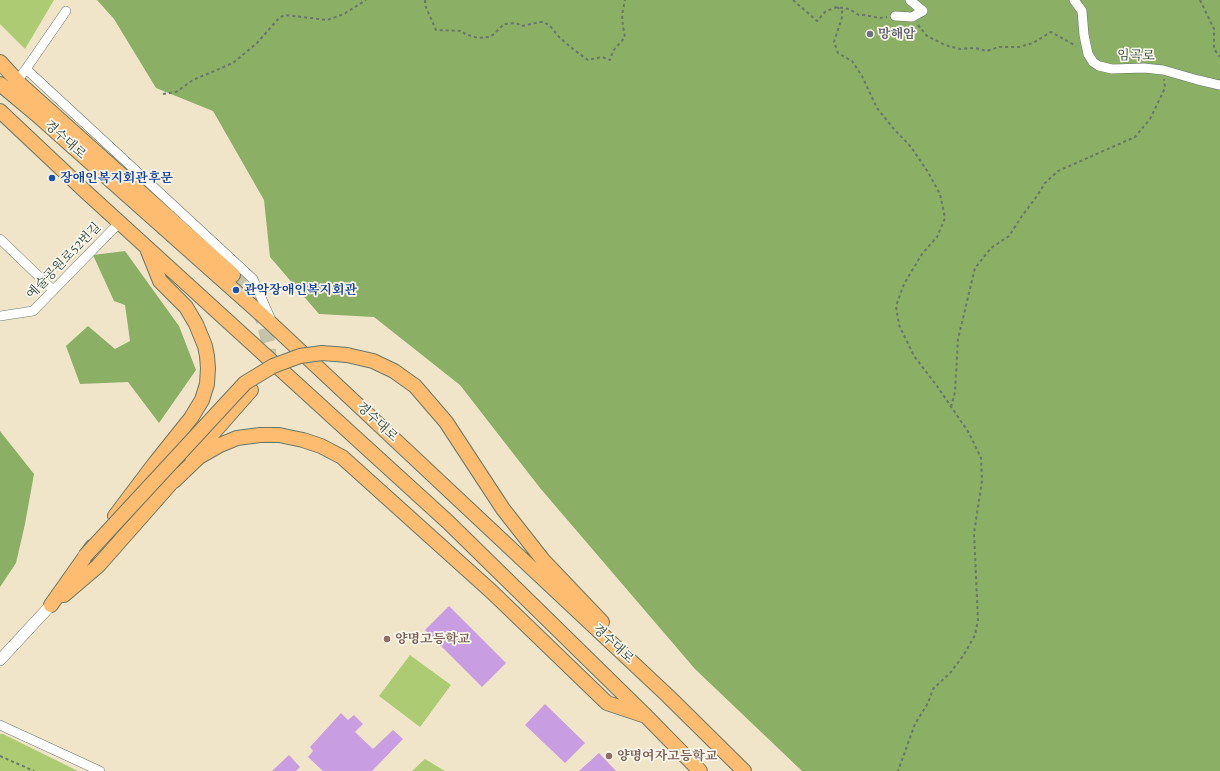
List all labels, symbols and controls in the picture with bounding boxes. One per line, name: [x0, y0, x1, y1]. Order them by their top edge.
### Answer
place label: 망해암: [878, 26, 916, 42]
marker: 망해암: [865, 29, 875, 39]
street label: 임곡로: [1117, 48, 1155, 64]
street label: 경수대로: [41, 117, 89, 163]
place label: 장애인복지회관후문: [60, 170, 173, 186]
marker: 장애인복지회관후문: [47, 173, 57, 183]
street label: 예술공원로52번길: [24, 219, 104, 303]
place label: 관악장애인복지회관: [244, 282, 357, 298]
marker: 관악장애인복지회관: [231, 285, 241, 295]
street label: 경수대로: [353, 399, 401, 445]
street label: 경수대로: [589, 621, 637, 667]
place label: 양명고등학교: [395, 631, 470, 647]
marker: 양명고등학교: [382, 634, 392, 644]
place label: 양명여자고등학교: [617, 748, 717, 764]
marker: 양명여자고등학교: [604, 751, 614, 761]

